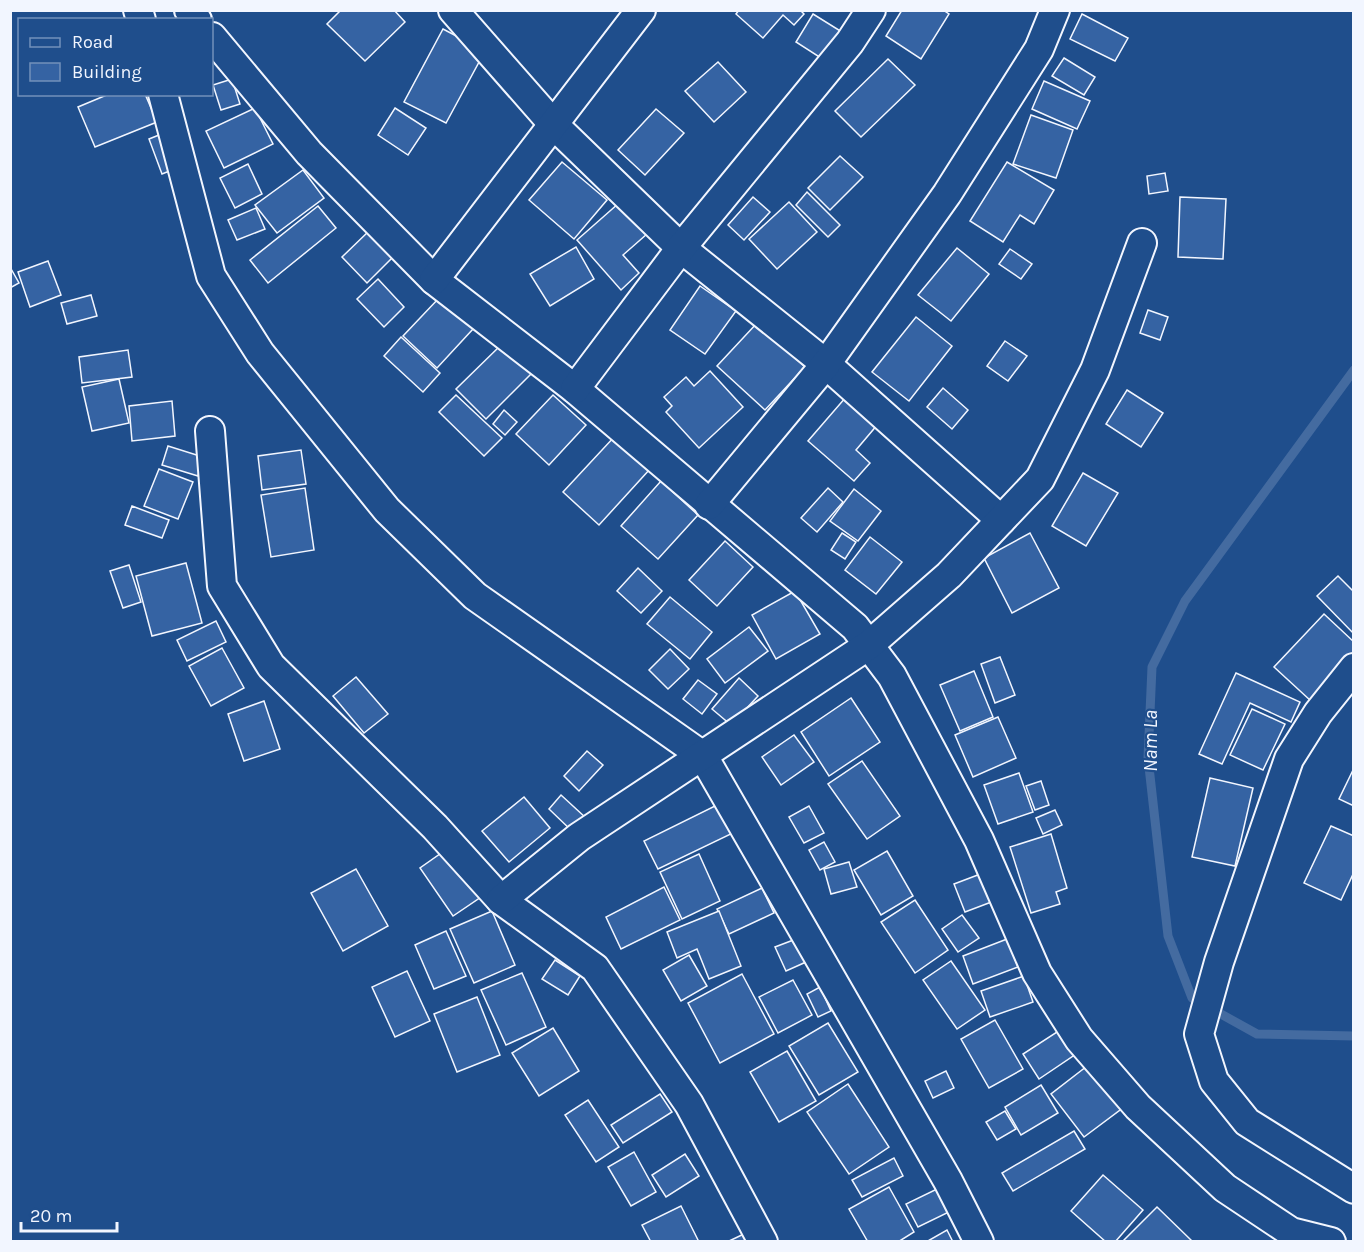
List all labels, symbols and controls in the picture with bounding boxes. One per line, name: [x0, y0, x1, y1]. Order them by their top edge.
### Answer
legend: [18, 18, 213, 96]
text: Road: [72, 31, 113, 53]
text: Building: [72, 61, 142, 83]
water label: Nam La: [1139, 710, 1162, 772]
scale bar: [21, 1195, 117, 1233]
text: 20 m: [30, 1205, 72, 1227]

